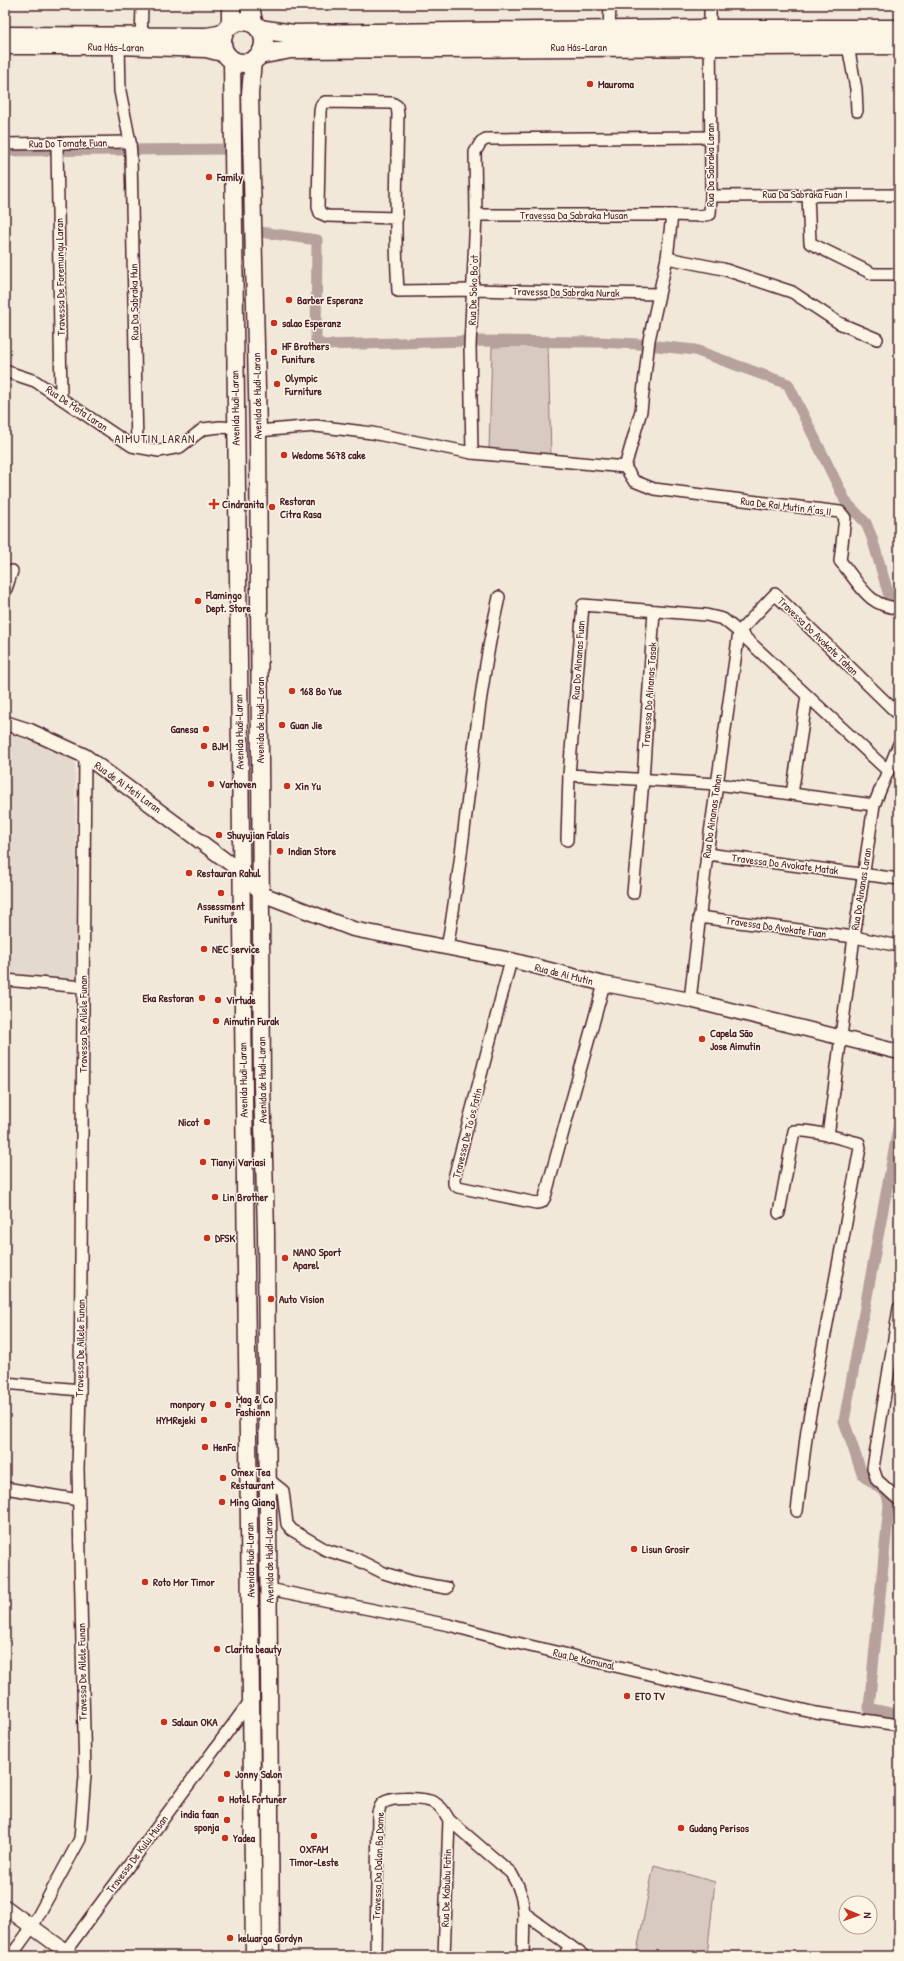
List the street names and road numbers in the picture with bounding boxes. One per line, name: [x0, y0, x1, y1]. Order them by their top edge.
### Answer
street label: Rua Hás-Laran: [88, 40, 144, 54]
street label: Rua Hás-Laran: [551, 40, 607, 54]
street label: Rua Da Sabraka Laran: [703, 123, 717, 207]
street label: Rua Do Tomate Fuan: [29, 135, 107, 151]
street label: Rua Da Sabraka Fuan I: [762, 187, 848, 201]
street label: Travessa Da Sabraka Musan: [520, 208, 628, 222]
street label: Travessa De Foremungu Laran: [52, 218, 68, 336]
street label: Rua De Soko Bo’ot: [465, 255, 481, 325]
street label: Rua Da Sabraka Hun: [126, 264, 142, 340]
street label: Travessa Da Sabraka Nurak: [512, 284, 620, 300]
street label: Avenida de Hudi-Laran: [249, 353, 265, 439]
street label: Avenida Hudi-Laran: [227, 370, 243, 446]
street label: Rua De Mota Laran: [43, 382, 111, 434]
street label: Rua De Rai Mutin A’as II: [740, 493, 832, 519]
street label: Travessa Do Avokate Tahan: [775, 594, 861, 678]
street label: Rua Do Ainanas Fuan: [568, 620, 588, 700]
street label: Travessa Do Ainanas Tasak: [638, 641, 660, 748]
street label: Avenida de Hudi-Laran: [253, 677, 267, 763]
street label: Avenida Hudi-Laran: [231, 694, 247, 770]
street label: Rua de Ai Meti Laran: [92, 758, 164, 816]
street label: Rua Do Ainanas Tahan: [699, 773, 725, 859]
street label: Rua Do Ainanas Laran: [848, 847, 874, 931]
street label: Travessa Do Avokate Matak: [731, 851, 840, 878]
street label: Travessa Do Avokate Fuan: [725, 913, 827, 941]
street label: Rua de Ai Mutin: [533, 960, 595, 988]
street label: Travessa De Ailele Funan: [76, 975, 90, 1073]
street label: Avenida de Hudi-Laran: [254, 1037, 270, 1123]
street label: Avenida Hudi-Laran: [235, 1042, 251, 1118]
street label: Travessa De To’os Fatin: [449, 1086, 485, 1180]
street label: Travessa De Ailele Funan: [72, 1299, 88, 1397]
street label: Avenida de Hudi-Laran: [261, 1517, 277, 1603]
street label: Avenida Hudi-Laran: [242, 1522, 258, 1598]
street label: Travessa De Ailele Funan: [74, 1623, 90, 1721]
street label: Rua De Komunal: [552, 1645, 616, 1673]
street label: Travessa Da Dalan Ba Dame: [369, 1811, 387, 1920]
street label: Travessa De Kulu Musan: [103, 1812, 171, 1896]
street label: Rua De Kabubu Fatin: [438, 1849, 454, 1927]

